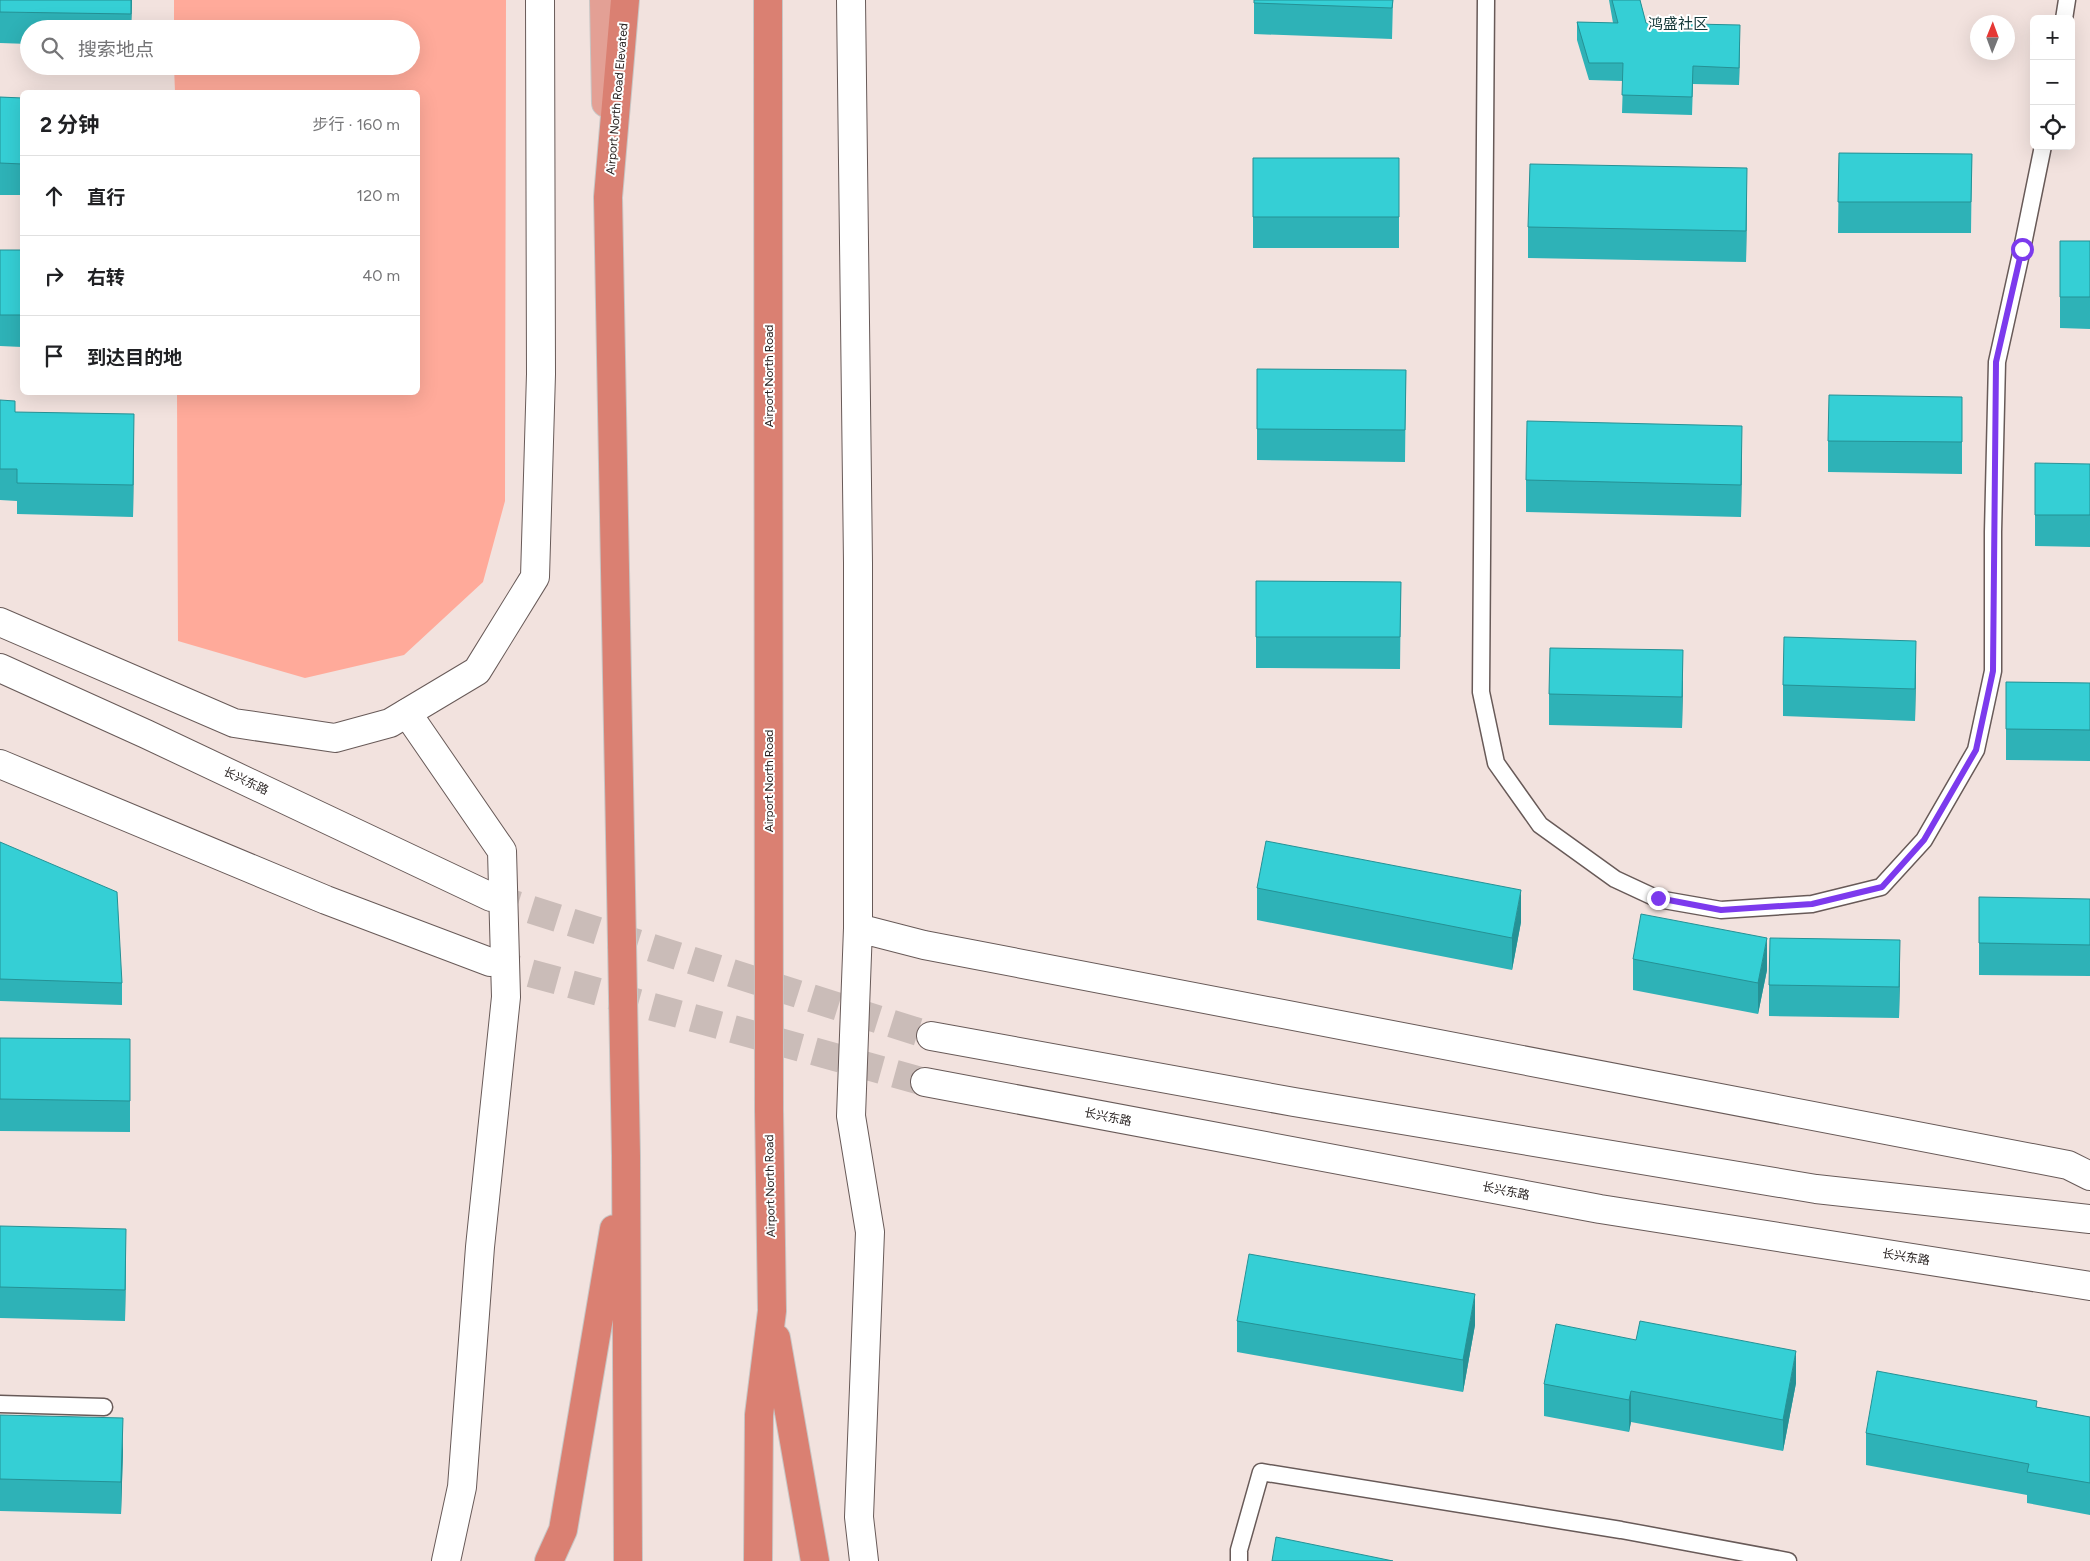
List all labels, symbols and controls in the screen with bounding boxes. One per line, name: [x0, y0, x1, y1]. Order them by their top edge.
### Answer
district label: 鸿盛社区: [1648, 15, 1708, 33]
north arrow: [1970, 15, 2015, 60]
map controls: [2030, 15, 2075, 150]
button: +: [2030, 15, 2075, 60]
search box: [20, 20, 420, 75]
street label: Airport North Road Elevated: [603, 23, 631, 175]
icon: search: [38, 34, 66, 62]
text: 搜索地点: [78, 38, 154, 61]
button: −: [2030, 60, 2075, 105]
button: locate: [2030, 105, 2075, 150]
text: 2 分钟: [40, 112, 99, 137]
text: 步行 · 160 m: [313, 115, 400, 134]
icon: ahead: [40, 182, 68, 210]
text: 直行: [87, 186, 125, 209]
text: 120 m: [357, 186, 400, 205]
route start: [2011, 238, 2034, 261]
icon: right: [40, 262, 68, 290]
text: 右转: [87, 266, 125, 289]
text: 40 m: [362, 266, 400, 285]
street label: Airport North Road: [762, 325, 776, 427]
icon: arrive: [40, 342, 68, 370]
text: 到达目的地: [87, 346, 182, 369]
street label: Airport North Road: [762, 730, 776, 832]
street label: 长兴东路: [221, 765, 271, 797]
route end: [1647, 887, 1670, 910]
street label: 长兴东路: [1083, 1106, 1133, 1128]
street label: Airport North Road: [762, 1135, 778, 1237]
street label: 长兴东路: [1481, 1180, 1531, 1202]
street label: 长兴东路: [1881, 1246, 1931, 1268]

